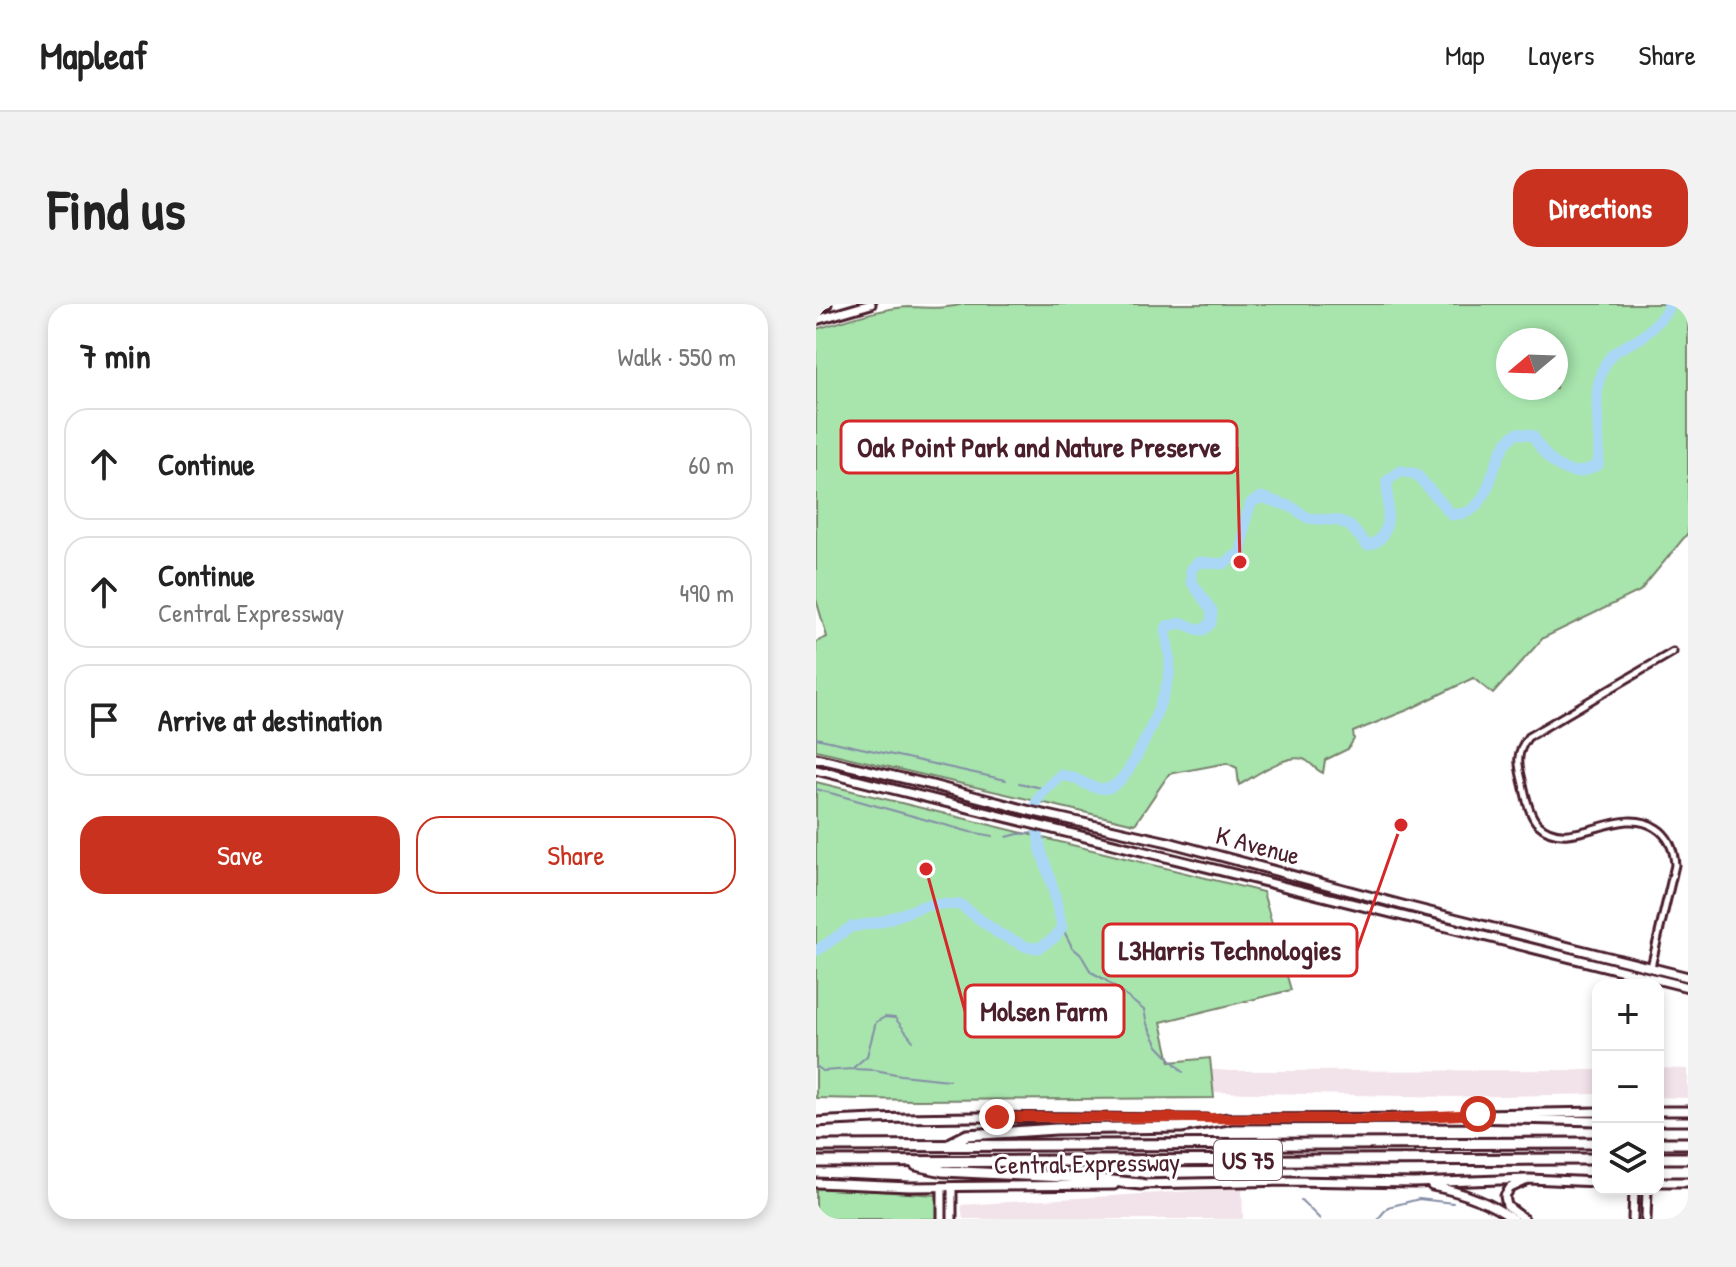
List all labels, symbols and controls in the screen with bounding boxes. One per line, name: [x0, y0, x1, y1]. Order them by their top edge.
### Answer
text: Mapleaf: [40, 29, 148, 81]
text: Map: [1445, 36, 1485, 74]
text: Layers: [1529, 36, 1594, 74]
text: Share: [1638, 36, 1696, 74]
button: Directions: [1513, 169, 1688, 247]
text: Find us: [48, 171, 186, 246]
north arrow: [1496, 328, 1568, 400]
text: 7 min: [80, 333, 151, 379]
text: Walk · 550 m: [618, 339, 736, 374]
callout: Oak Point Park and Nature Preserve: [841, 421, 1237, 473]
text: Oak Point Park and Nature Preserve: [857, 428, 1222, 466]
icon: ahead: [82, 442, 126, 486]
text: Continue: [158, 444, 255, 484]
text: 60 m: [688, 447, 734, 482]
text: Continue: [158, 555, 255, 595]
icon: ahead: [82, 570, 126, 614]
text: 490 m: [679, 575, 734, 610]
text: Central Expressway: [158, 595, 344, 630]
icon: arrive: [82, 698, 126, 742]
text: Arrive at destination: [158, 700, 383, 740]
button: Save: [80, 816, 400, 894]
button: Share: [416, 816, 736, 894]
street label: K Avenue: [1212, 817, 1304, 873]
callout: L3Harris Technologies: [1103, 924, 1357, 976]
text: L3Harris Technologies: [1119, 931, 1341, 970]
map controls: [1592, 979, 1664, 1195]
button: +: [1592, 979, 1664, 1051]
callout: Molsen Farm: [965, 985, 1124, 1037]
text: Molsen Farm: [980, 992, 1108, 1030]
button: −: [1592, 1051, 1664, 1123]
route start: [1460, 1096, 1496, 1132]
route end: [979, 1099, 1015, 1135]
button: layers: [1592, 1123, 1664, 1195]
road number: US 75: [1214, 1140, 1282, 1180]
street label: Central Expressway: [994, 1144, 1180, 1182]

